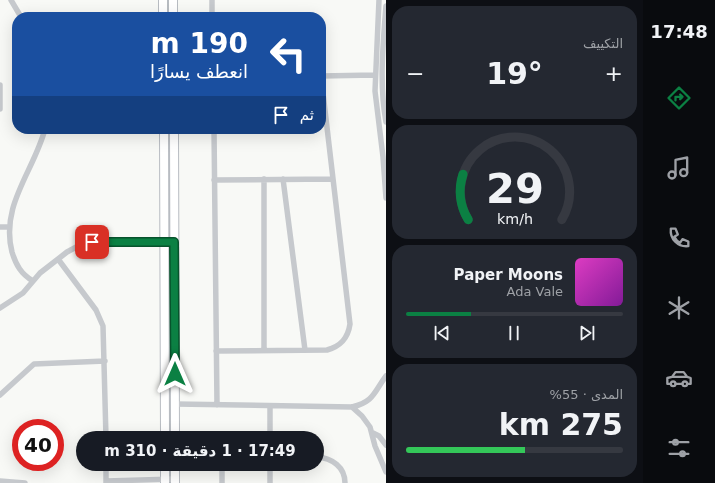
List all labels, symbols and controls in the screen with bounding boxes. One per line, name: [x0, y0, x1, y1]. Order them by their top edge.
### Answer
text: 17:48: [650, 21, 708, 42]
text: 190 m: [151, 27, 248, 60]
icon: left: [262, 28, 314, 80]
text: التكييف: [583, 36, 623, 51]
text: 19°: [486, 56, 543, 91]
text: انعطف يسارًا: [150, 61, 248, 82]
text: −: [406, 61, 424, 86]
text: +: [605, 61, 623, 86]
icon: directions: [665, 84, 693, 112]
icon: arrive: [270, 104, 292, 126]
text: ثم: [300, 106, 314, 124]
icon: music: [665, 154, 693, 182]
text: 29: [486, 164, 543, 213]
text: km/h: [496, 210, 533, 226]
icon: phone: [665, 224, 693, 252]
pin: [75, 225, 109, 259]
icon: arrive: [81, 231, 103, 253]
text: Paper Moons: [454, 266, 563, 284]
text: Ada Vale: [507, 284, 563, 299]
icon: climate: [665, 294, 693, 322]
icon: previous: [431, 322, 453, 344]
icon: pause: [503, 322, 525, 344]
icon: next: [576, 322, 598, 344]
position arrow: [154, 353, 196, 395]
icon: car: [665, 364, 693, 392]
text: المدى · 55%: [550, 387, 623, 402]
text: 275 km: [499, 407, 623, 442]
speed limit sign: 40: [12, 419, 64, 471]
icon: filters: [665, 434, 693, 462]
text: 17:49 · 1 دقيقة · 310 m: [104, 442, 296, 460]

